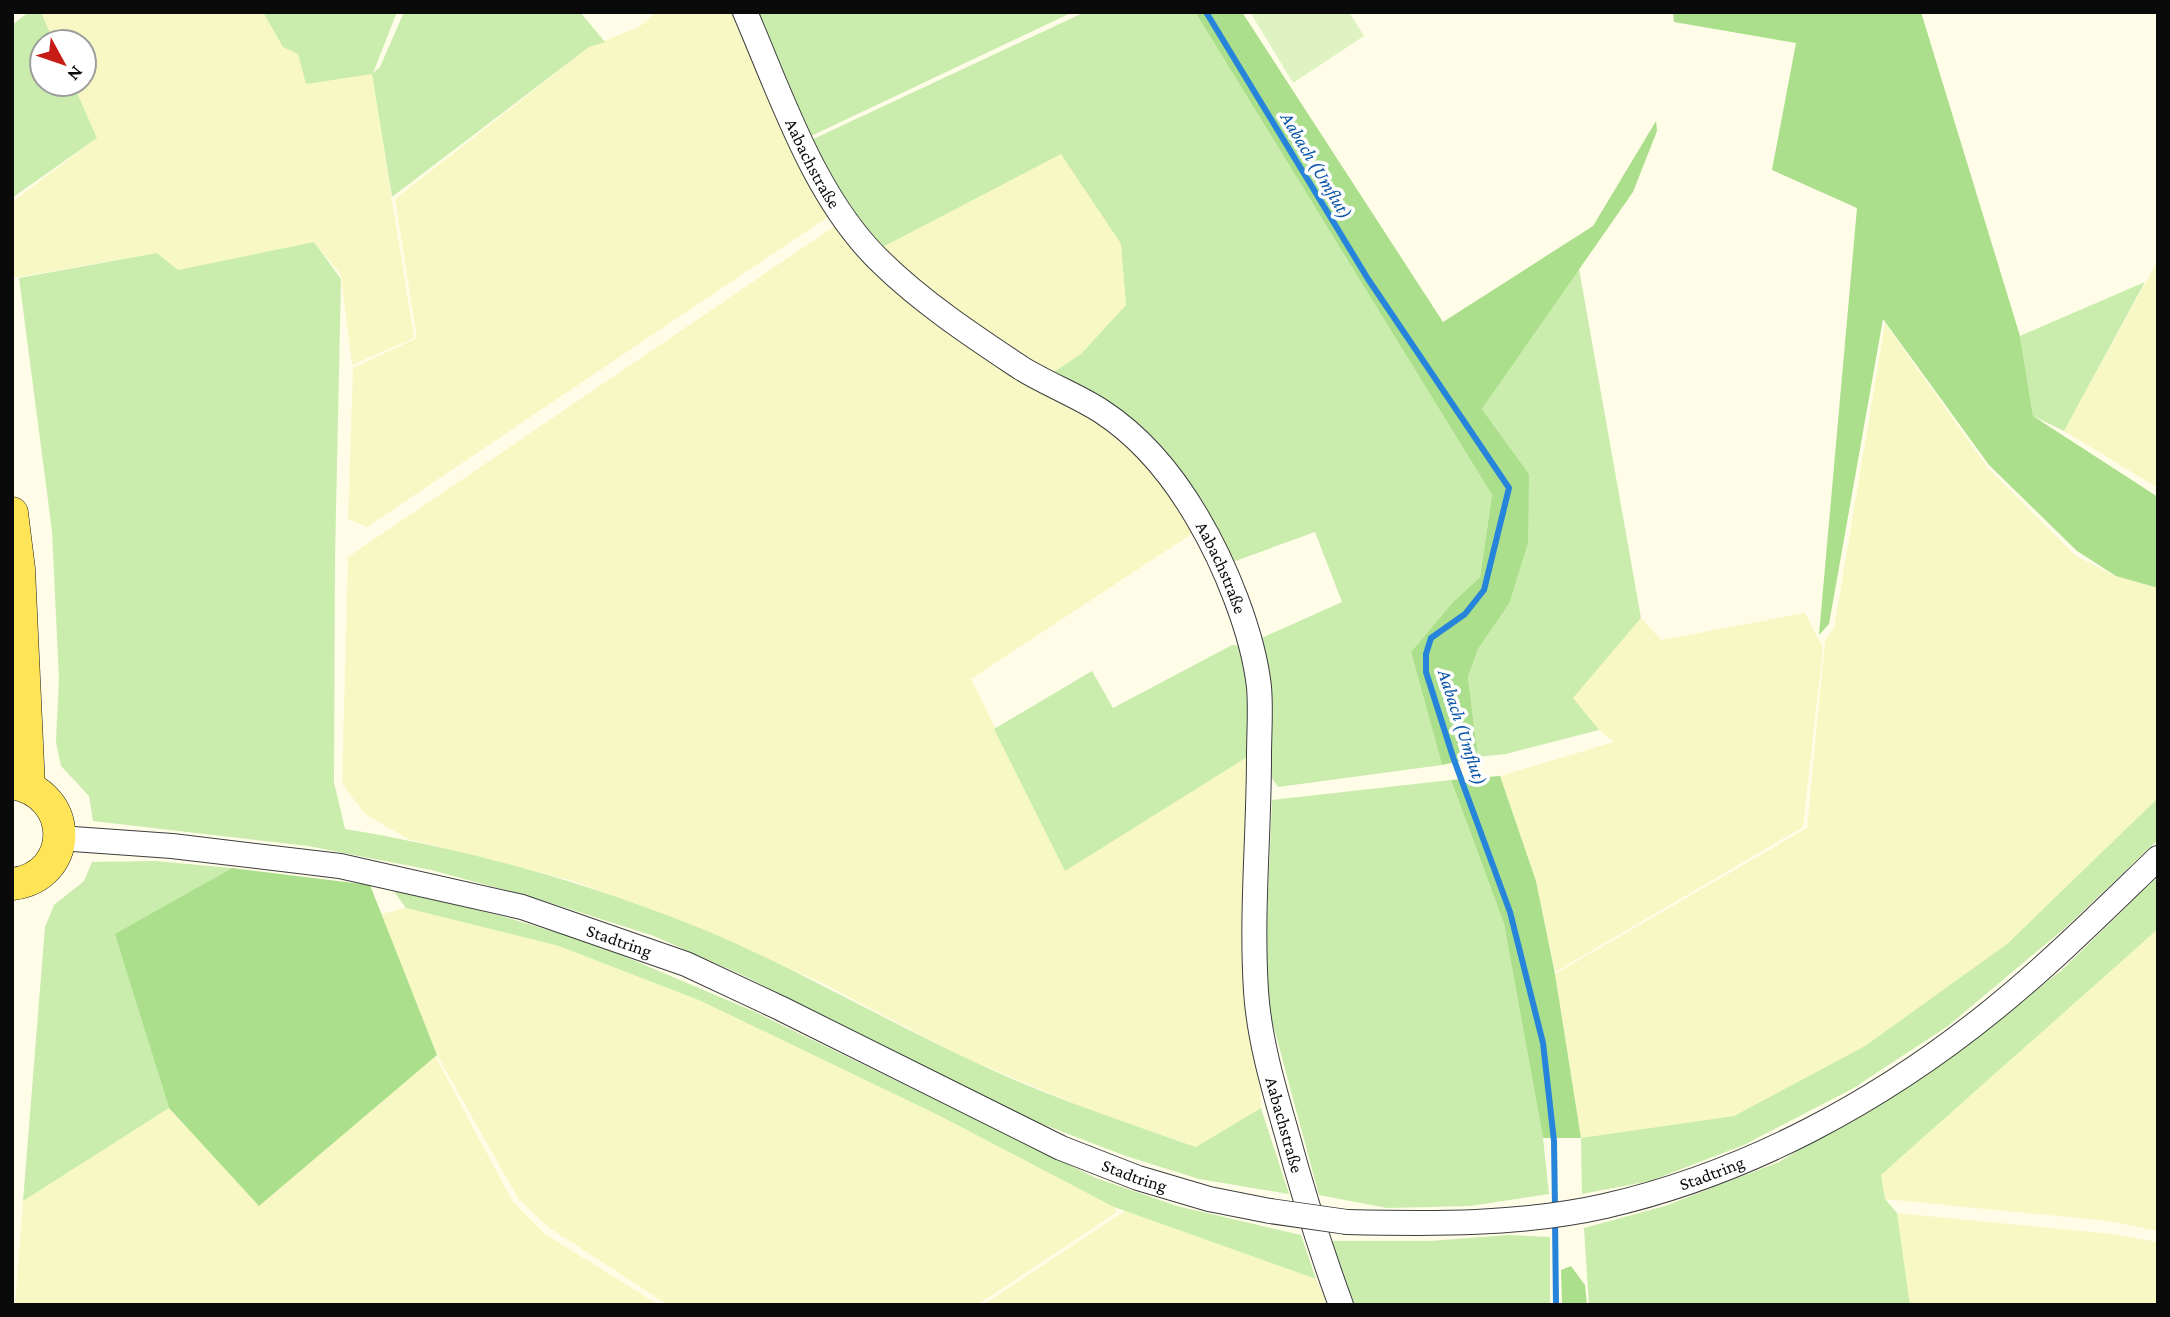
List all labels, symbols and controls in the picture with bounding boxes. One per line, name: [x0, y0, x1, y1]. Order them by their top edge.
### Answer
north arrow: [28, 28, 98, 98]
text: N: [63, 62, 88, 85]
water label: Aabach (Umflut): [1275, 108, 1357, 223]
street label: Aabachstraße: [781, 115, 845, 212]
street label: Aabachstraße: [1192, 518, 1251, 616]
water label: Aabach (Umflut): [1433, 666, 1491, 788]
street label: Stadtring: [584, 920, 655, 961]
street label: Aabachstraße: [1261, 1075, 1307, 1175]
street label: Stadtring: [1677, 1152, 1747, 1194]
street label: Stadtring: [1099, 1155, 1170, 1196]

